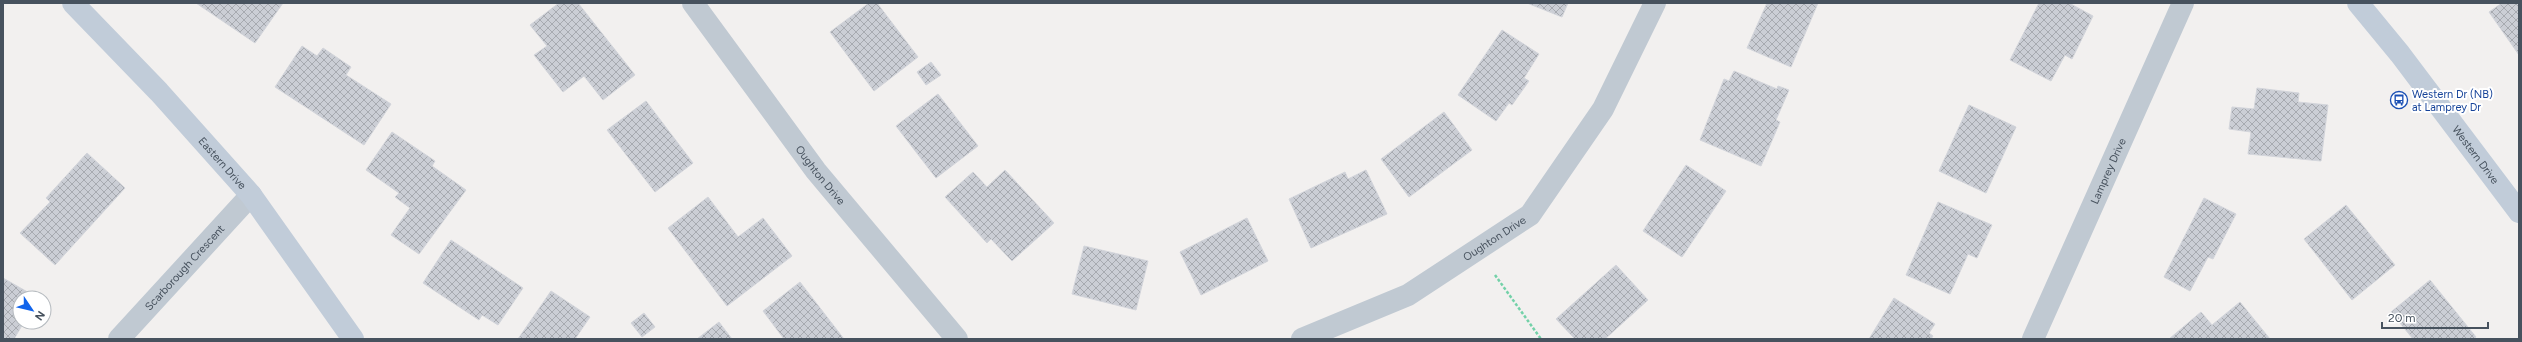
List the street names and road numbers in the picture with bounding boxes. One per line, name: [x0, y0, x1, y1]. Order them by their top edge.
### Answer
street label: Western Drive: [2450, 123, 2502, 186]
street label: Eastern Drive: [196, 134, 249, 192]
street label: Lamprey Drive: [2088, 136, 2128, 206]
street label: Oughton Drive: [793, 143, 848, 207]
street label: Oughton Drive: [1461, 213, 1528, 264]
street label: Scarborough Crescent: [142, 222, 227, 313]

